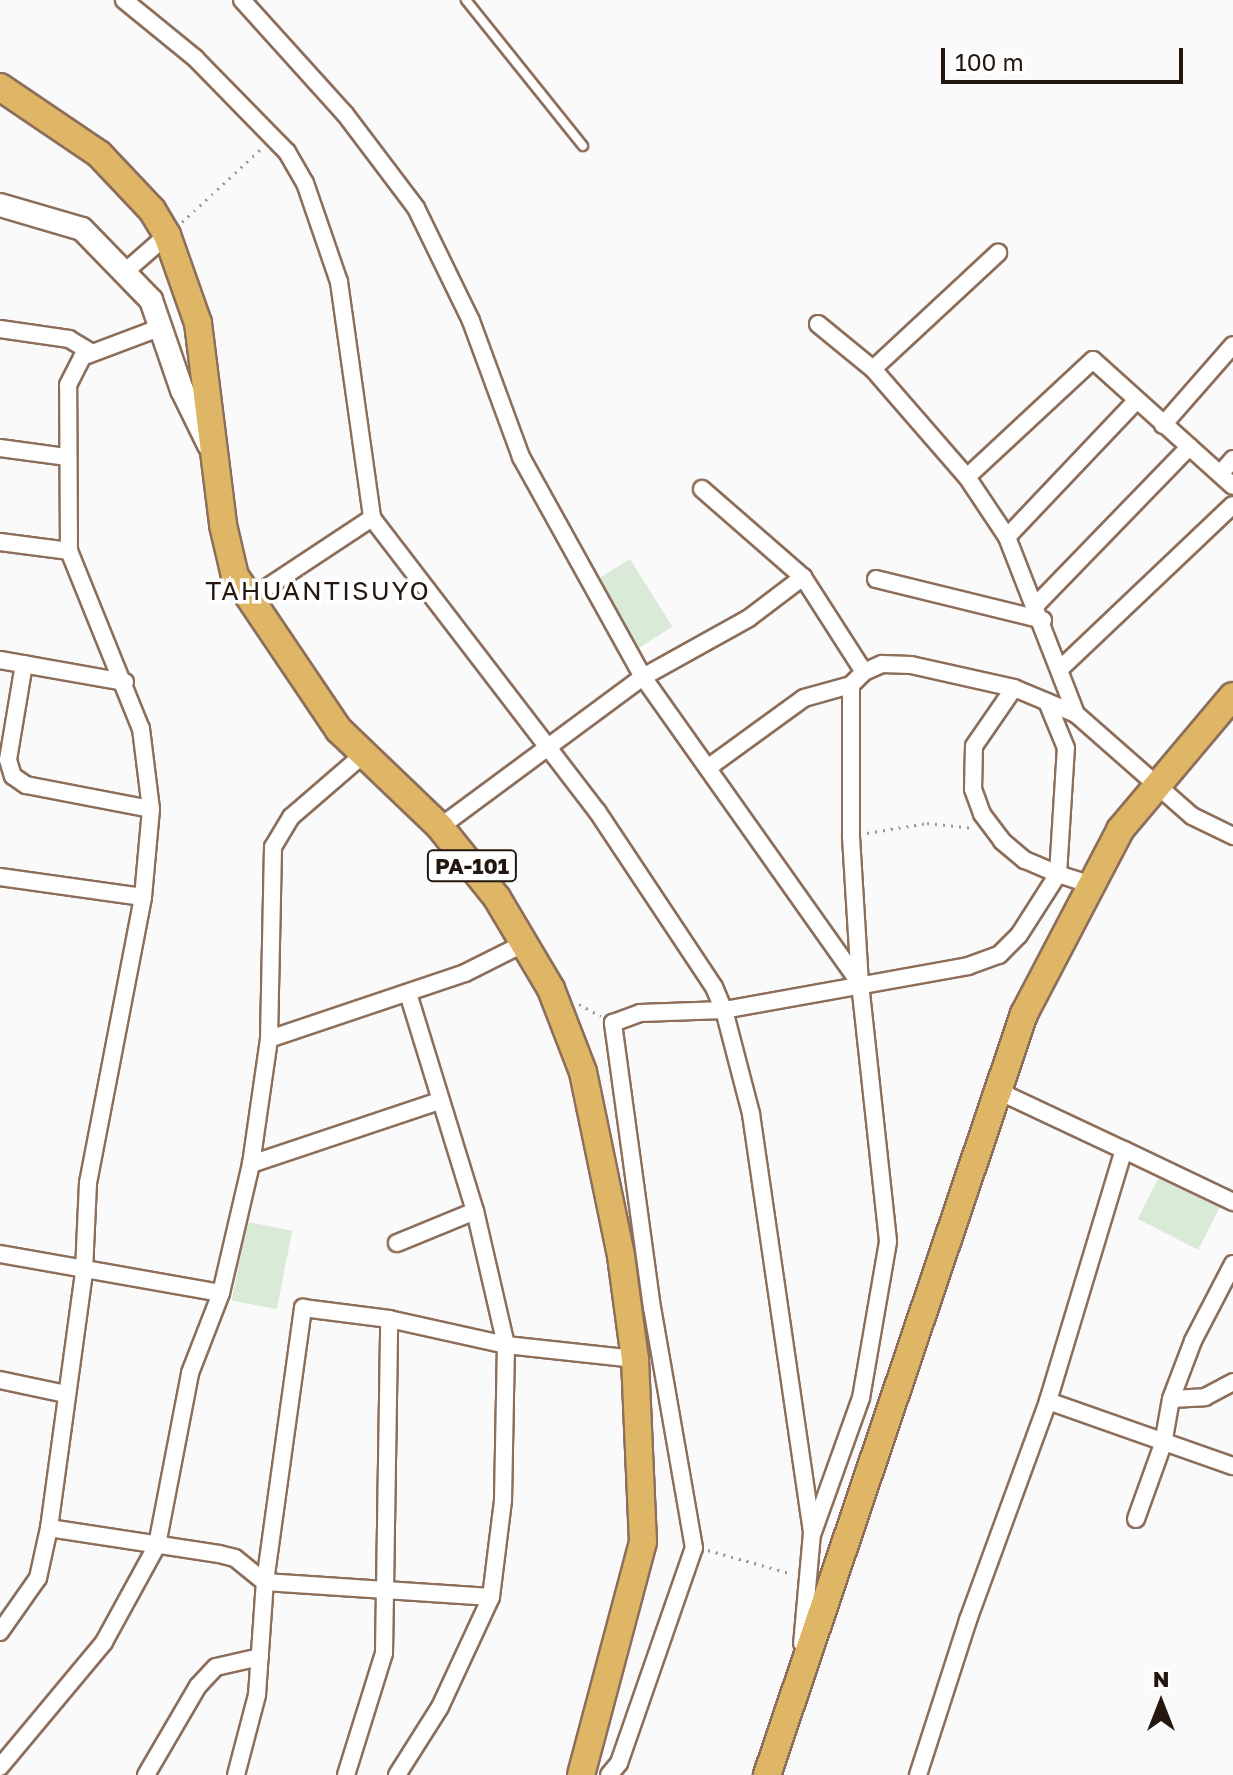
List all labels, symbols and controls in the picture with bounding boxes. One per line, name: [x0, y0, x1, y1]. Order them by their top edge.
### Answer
scale bar: [945, 32, 1187, 82]
text: 100 m: [955, 47, 1024, 76]
district label: TAHUANTISUYO: [205, 575, 431, 607]
road number: PA-101: [426, 848, 518, 884]
north arrow: [1121, 1663, 1201, 1743]
text: N: [1153, 1665, 1169, 1692]

